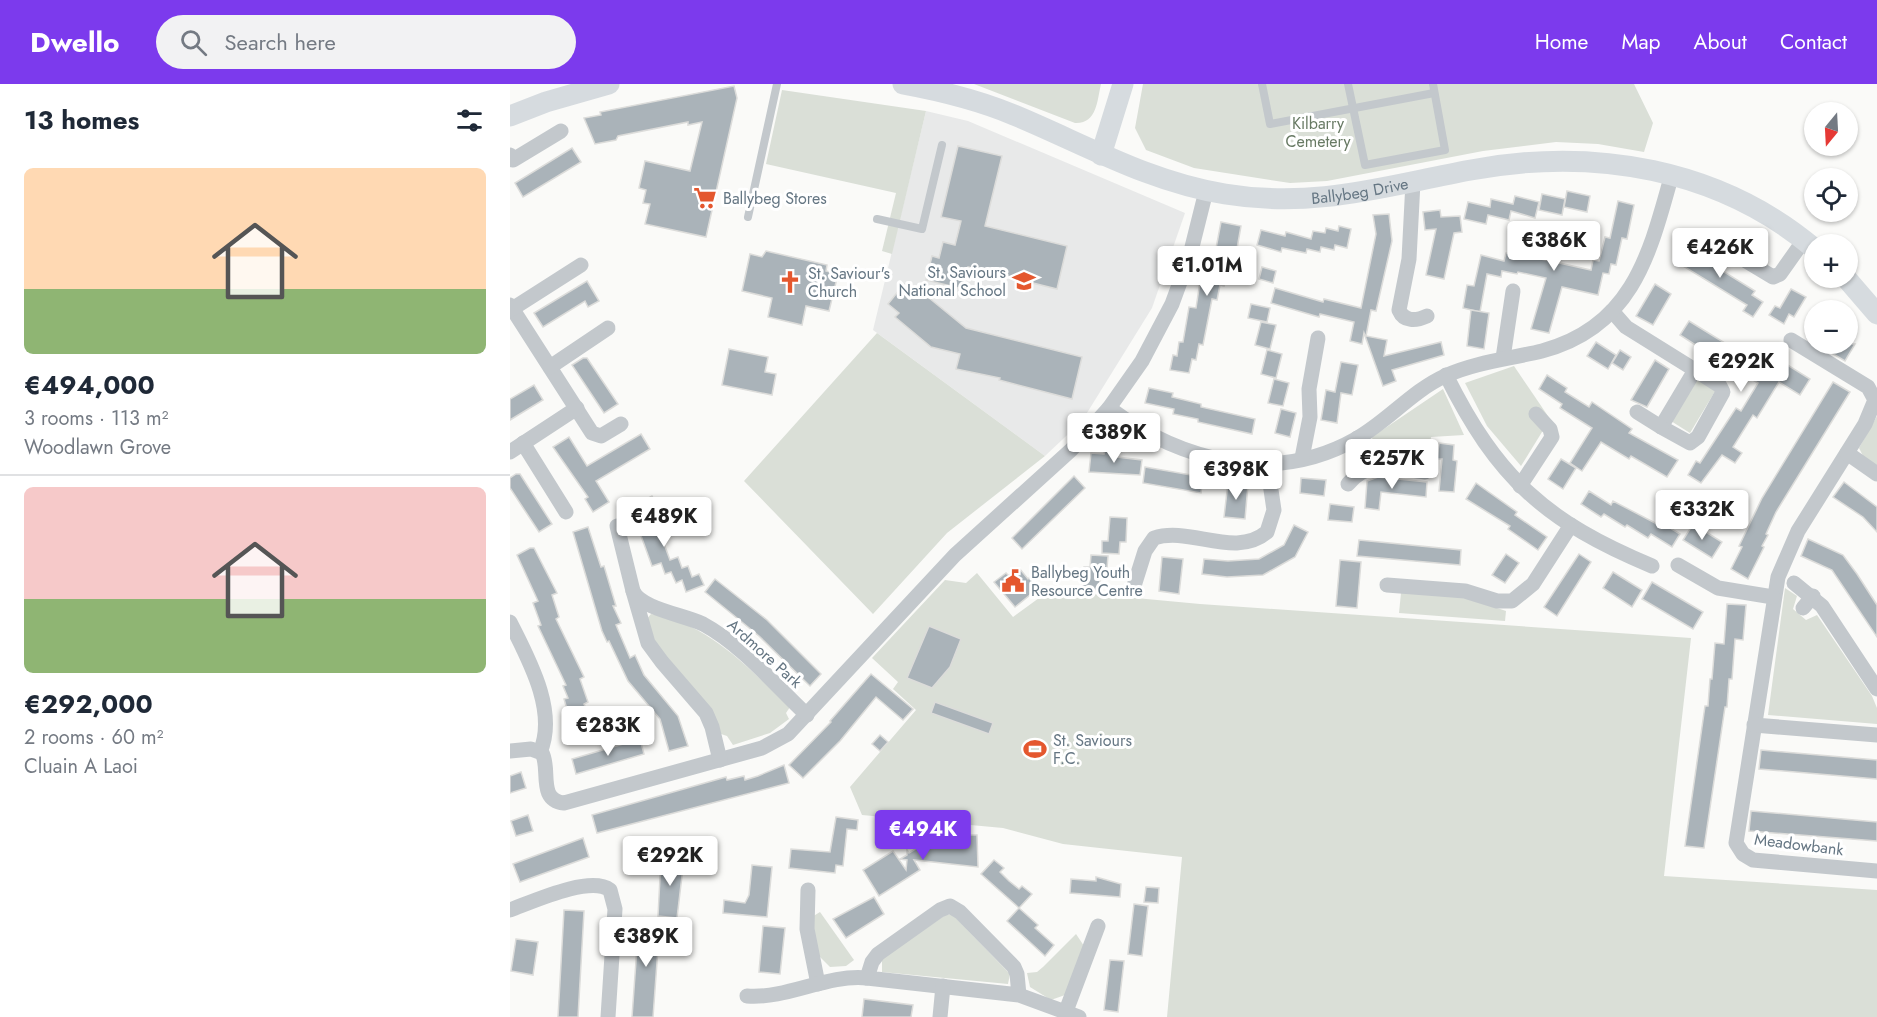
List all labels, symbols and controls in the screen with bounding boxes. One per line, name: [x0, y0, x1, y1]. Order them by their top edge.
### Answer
search box: [156, 15, 576, 69]
text: Dwello: [30, 22, 120, 63]
icon: search: [177, 26, 210, 59]
text: Search here: [225, 26, 336, 58]
text: Home: [1535, 27, 1588, 57]
text: Map: [1621, 27, 1661, 57]
text: About: [1694, 27, 1747, 57]
text: Contact: [1780, 27, 1847, 57]
text: 13 homes: [24, 101, 139, 139]
north arrow: [1804, 102, 1858, 156]
map controls: [1804, 102, 1858, 354]
icon: filters: [453, 104, 486, 137]
park label: Kilbarry Cemetery: [1285, 112, 1351, 153]
button: locate: [1804, 168, 1858, 222]
street label: Ballybeg Drive: [1310, 172, 1410, 210]
supermarket icon: Ballybeg Stores: [692, 185, 718, 211]
place label: Ballybeg Stores: [723, 187, 827, 210]
icon: home: [201, 207, 309, 315]
pin: €386K: [1512, 221, 1596, 272]
text: €386K: [1521, 226, 1587, 255]
pin: €426K: [1678, 228, 1762, 279]
text: €426K: [1686, 233, 1754, 262]
button: +: [1804, 234, 1858, 288]
pin: €1.01M: [1158, 246, 1256, 297]
text: €1.01M: [1172, 251, 1242, 280]
place label: St. Saviours National School: [899, 261, 1006, 302]
place label: St. Saviour's Church: [808, 262, 890, 303]
school or university icon: St. Saviours National School: [1011, 268, 1037, 294]
church icon: St. Saviour's Church: [777, 269, 803, 295]
button: −: [1804, 300, 1858, 354]
pin: €292K: [1699, 342, 1783, 393]
text: €292K: [1708, 347, 1774, 376]
text: €494,000: [24, 366, 155, 404]
text: 3 rooms · 113 m²: [24, 404, 168, 433]
pin: €389K: [1072, 413, 1156, 464]
text: €389K: [1081, 418, 1147, 447]
text: Woodlawn Grove: [24, 433, 171, 462]
pin: €257K: [1350, 439, 1434, 490]
text: €257K: [1359, 444, 1425, 473]
pin: €398K: [1194, 450, 1278, 501]
text: €398K: [1203, 455, 1269, 484]
pin: €332K: [1660, 490, 1744, 541]
text: €332K: [1669, 495, 1735, 524]
pin: €489K: [622, 497, 706, 548]
text: €489K: [631, 502, 697, 531]
icon: home: [201, 526, 309, 634]
place label: Ballybeg Youth Resource Centre: [1031, 561, 1143, 602]
public building icon: Ballybeg Youth Resource Centre: [1000, 568, 1026, 594]
street label: Ardmore Park: [722, 614, 808, 694]
text: €292,000: [24, 685, 153, 723]
pin: €283K: [566, 706, 650, 757]
text: €283K: [575, 711, 641, 740]
text: 2 rooms · 60 m²: [24, 723, 163, 752]
place label: St. Saviours F.C.: [1053, 729, 1132, 770]
sports icon: St. Saviours F.C.: [1022, 736, 1048, 762]
text: Cluain A Laoi: [24, 752, 138, 781]
pin: €494K: [881, 810, 965, 861]
text: €494K: [889, 815, 957, 844]
street label: Meadowbank: [1753, 828, 1846, 861]
pin: €292K: [628, 836, 712, 887]
text: €292K: [637, 841, 703, 870]
pin: €389K: [604, 917, 688, 968]
text: €389K: [613, 922, 679, 951]

